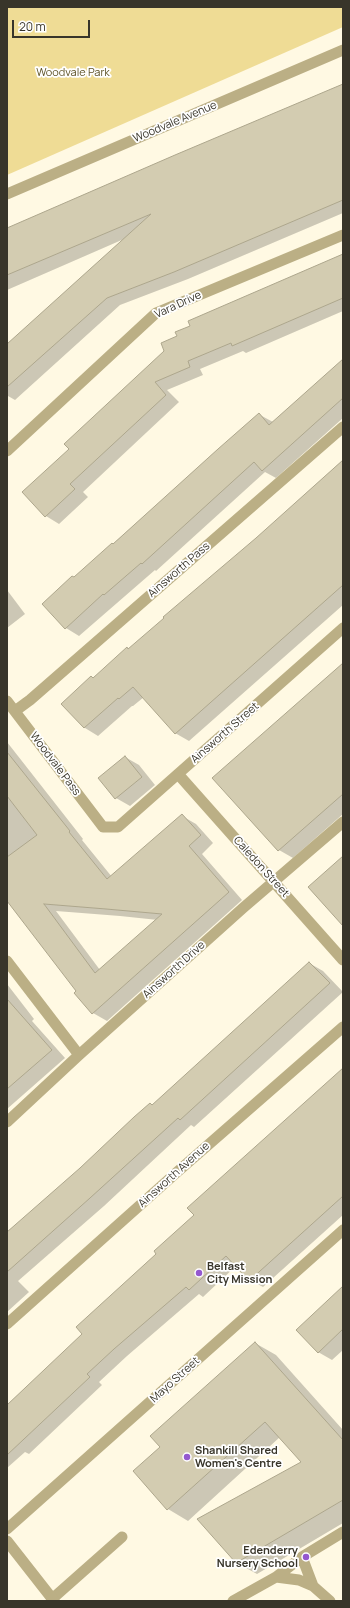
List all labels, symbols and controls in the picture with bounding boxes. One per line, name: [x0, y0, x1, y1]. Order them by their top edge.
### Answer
scale bar: [14, 12, 92, 38]
text: 20 m: [19, 18, 46, 35]
park label: Woodvale Park: [36, 66, 110, 80]
street label: Woodvale Avenue: [131, 98, 219, 146]
street label: Vara Drive: [153, 288, 203, 322]
street label: Ainsworth Pass: [145, 540, 213, 600]
street label: Ainsworth Street: [188, 700, 262, 766]
street label: Woodvale Pass: [27, 730, 83, 798]
street label: Caledon Street: [230, 834, 292, 900]
street label: Ainsworth Drive: [140, 939, 208, 1001]
street label: Ainsworth Avenue: [136, 1140, 212, 1210]
place label: Belfast City Mission: [207, 1260, 272, 1286]
marker: Belfast City Mission: [194, 1268, 204, 1278]
street label: Mayo Street: [148, 1354, 202, 1406]
place label: Shankill Shared Women's Centre: [195, 1444, 282, 1470]
marker: Shankill Shared Women's Centre: [182, 1452, 192, 1462]
place label: Edenderry Nursery School: [217, 1544, 298, 1570]
marker: Edenderry Nursery School: [301, 1552, 311, 1562]

